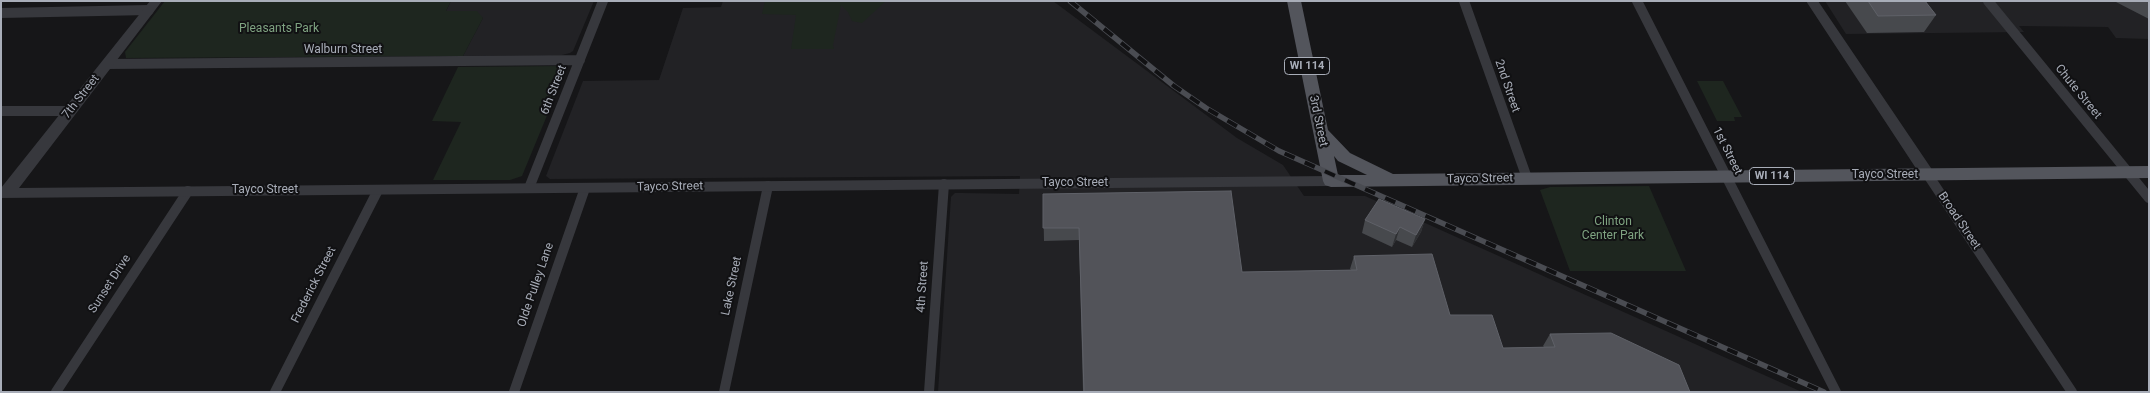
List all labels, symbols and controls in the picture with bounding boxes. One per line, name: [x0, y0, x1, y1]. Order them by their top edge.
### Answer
park label: Pleasants Park: [239, 22, 319, 36]
street label: Walburn Street: [304, 43, 382, 57]
road number: WI 114: [1284, 58, 1330, 74]
street label: 2nd Street: [1491, 58, 1523, 114]
street label: Chute Street: [2052, 62, 2104, 122]
street label: 6th Street: [538, 63, 570, 117]
street label: 7th Street: [59, 72, 103, 122]
street label: 3rd Street: [1306, 94, 1330, 148]
street label: 1st Street: [1709, 125, 1745, 177]
road number: WI 114: [1750, 168, 1794, 185]
street label: Tayco Street: [1852, 168, 1918, 182]
street label: Tayco Street: [1447, 171, 1513, 187]
street label: Tayco Street: [1042, 176, 1108, 190]
street label: Tayco Street: [637, 179, 703, 195]
street label: Tayco Street: [232, 183, 298, 197]
street label: Broad Street: [1935, 190, 1983, 252]
park label: Clinton Center Park: [1582, 215, 1644, 243]
street label: Olde Pulley Lane: [515, 241, 557, 329]
street label: Frederick Street: [289, 244, 339, 326]
street label: Sunset Drive: [86, 252, 134, 316]
street label: Lake Street: [719, 255, 745, 317]
street label: 4th Street: [914, 261, 932, 313]

